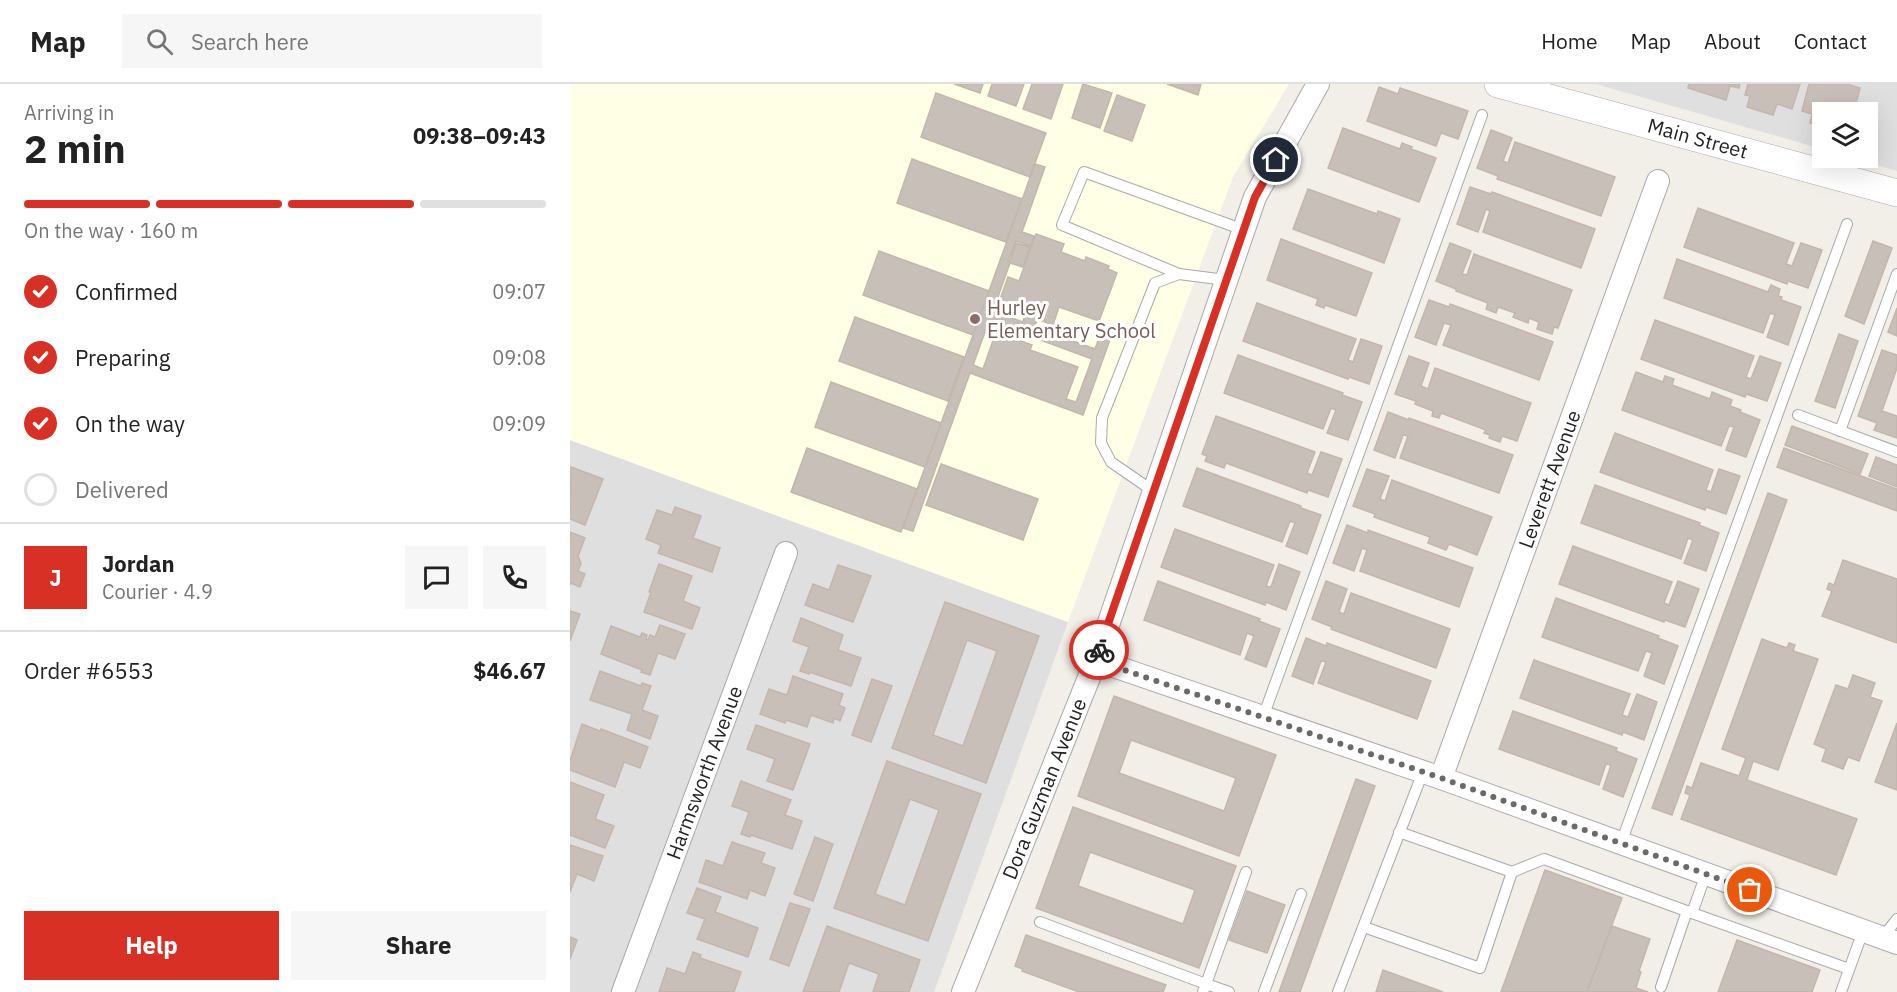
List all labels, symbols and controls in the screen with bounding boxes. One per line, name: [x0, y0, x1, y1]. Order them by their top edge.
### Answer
search box: [122, 14, 542, 68]
text: Map: [30, 23, 86, 60]
icon: search: [143, 25, 176, 58]
text: Search here: [191, 27, 309, 56]
text: Home: [1541, 27, 1598, 55]
text: Map: [1631, 27, 1671, 55]
text: About: [1704, 27, 1761, 55]
text: Contact: [1794, 27, 1867, 55]
text: Arriving in: [24, 99, 114, 126]
map controls: [1812, 102, 1878, 168]
button: layers: [1812, 102, 1878, 168]
street label: Main Street: [1645, 111, 1751, 165]
text: 09:38–09:43: [413, 121, 546, 150]
text: 2 min: [24, 123, 126, 174]
pin: [1250, 134, 1301, 185]
icon: home: [1259, 143, 1292, 176]
text: On the way · 160 m: [24, 217, 198, 244]
icon: check: [24, 275, 57, 308]
text: Confirmed: [75, 277, 178, 306]
text: 09:07: [492, 278, 546, 305]
place label: Hurley Elementary School: [987, 294, 1156, 344]
marker: Hurley Elementary School: [968, 312, 982, 326]
icon: check: [24, 341, 57, 374]
text: Preparing: [75, 343, 170, 372]
text: 09:08: [492, 344, 546, 371]
street label: Leverett Avenue: [1512, 406, 1587, 552]
icon: check: [24, 407, 57, 440]
text: On the way: [75, 409, 185, 438]
text: 09:09: [492, 410, 546, 437]
text: Delivered: [75, 475, 169, 504]
button: chat: [405, 546, 468, 609]
button: phone: [483, 546, 546, 609]
text: Jordan: [102, 549, 175, 578]
text: J: [49, 563, 62, 592]
text: Courier · 4.9: [102, 578, 213, 605]
courier: [1069, 620, 1129, 680]
icon: bike: [1083, 634, 1116, 667]
text: Order #6553: [24, 656, 154, 685]
text: $46.67: [473, 656, 546, 685]
street label: Harmsworth Avenue: [659, 682, 749, 863]
street label: Dora Guzman Avenue: [996, 694, 1092, 883]
pin: [1724, 864, 1775, 915]
icon: bag: [1733, 873, 1766, 906]
button: Help: [24, 911, 279, 980]
button: Share: [291, 911, 546, 980]

